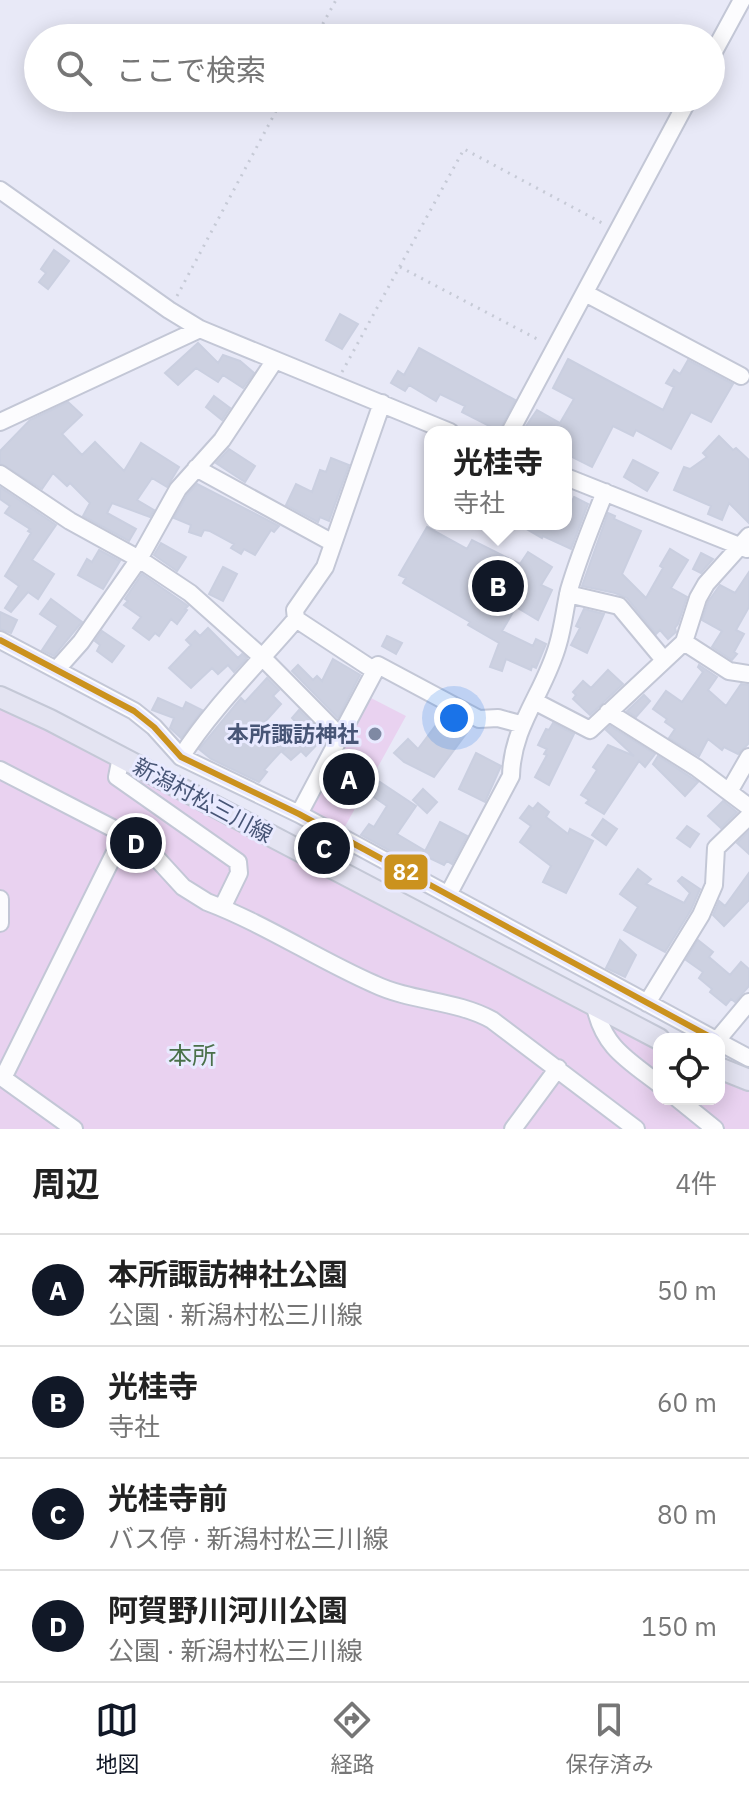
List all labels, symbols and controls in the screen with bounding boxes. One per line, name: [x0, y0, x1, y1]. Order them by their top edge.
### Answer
search box: [24, 24, 725, 112]
icon: search: [52, 46, 96, 90]
text: ここで検索: [116, 50, 266, 89]
popup: [424, 426, 572, 530]
text: 光桂寺: [453, 442, 543, 481]
text: 寺社: [453, 485, 505, 519]
pin: B: [472, 556, 524, 616]
your location: [434, 698, 474, 738]
place label: 本所諏訪神社: [227, 719, 359, 748]
marker: 本所諏訪神社: [366, 725, 384, 743]
pin: A: [323, 749, 375, 809]
street label: 新潟村松三川線: [128, 751, 278, 849]
pin: D: [110, 813, 162, 873]
pin: C: [298, 818, 350, 878]
line badge: 82: [383, 853, 429, 891]
text: 82: [393, 857, 419, 886]
map controls: [653, 1033, 725, 1105]
button: locate: [653, 1033, 725, 1105]
district label: 本所: [168, 1039, 216, 1071]
text: 周辺: [32, 1161, 100, 1205]
text: 4件: [675, 1166, 717, 1200]
text: 本所諏訪神社公園: [108, 1254, 348, 1293]
text: A: [49, 1273, 67, 1307]
text: 50 m: [657, 1273, 717, 1307]
text: 公園 · 新潟村松三川線: [108, 1297, 363, 1331]
text: 光桂寺: [108, 1366, 198, 1405]
text: B: [49, 1385, 67, 1419]
text: 60 m: [657, 1385, 717, 1419]
text: 寺社: [108, 1409, 160, 1443]
text: 光桂寺前: [108, 1478, 228, 1517]
text: C: [50, 1497, 66, 1531]
text: 80 m: [657, 1497, 717, 1531]
text: バス停 · 新潟村松三川線: [108, 1521, 389, 1555]
text: 阿賀野川河川公園: [108, 1590, 348, 1629]
text: D: [49, 1609, 67, 1643]
text: 150 m: [641, 1609, 717, 1643]
text: 公園 · 新潟村松三川線: [108, 1633, 363, 1667]
tab: 地図: [95, 1698, 140, 1778]
tab: 経路: [330, 1698, 375, 1778]
tab: 保存済み: [565, 1698, 654, 1778]

